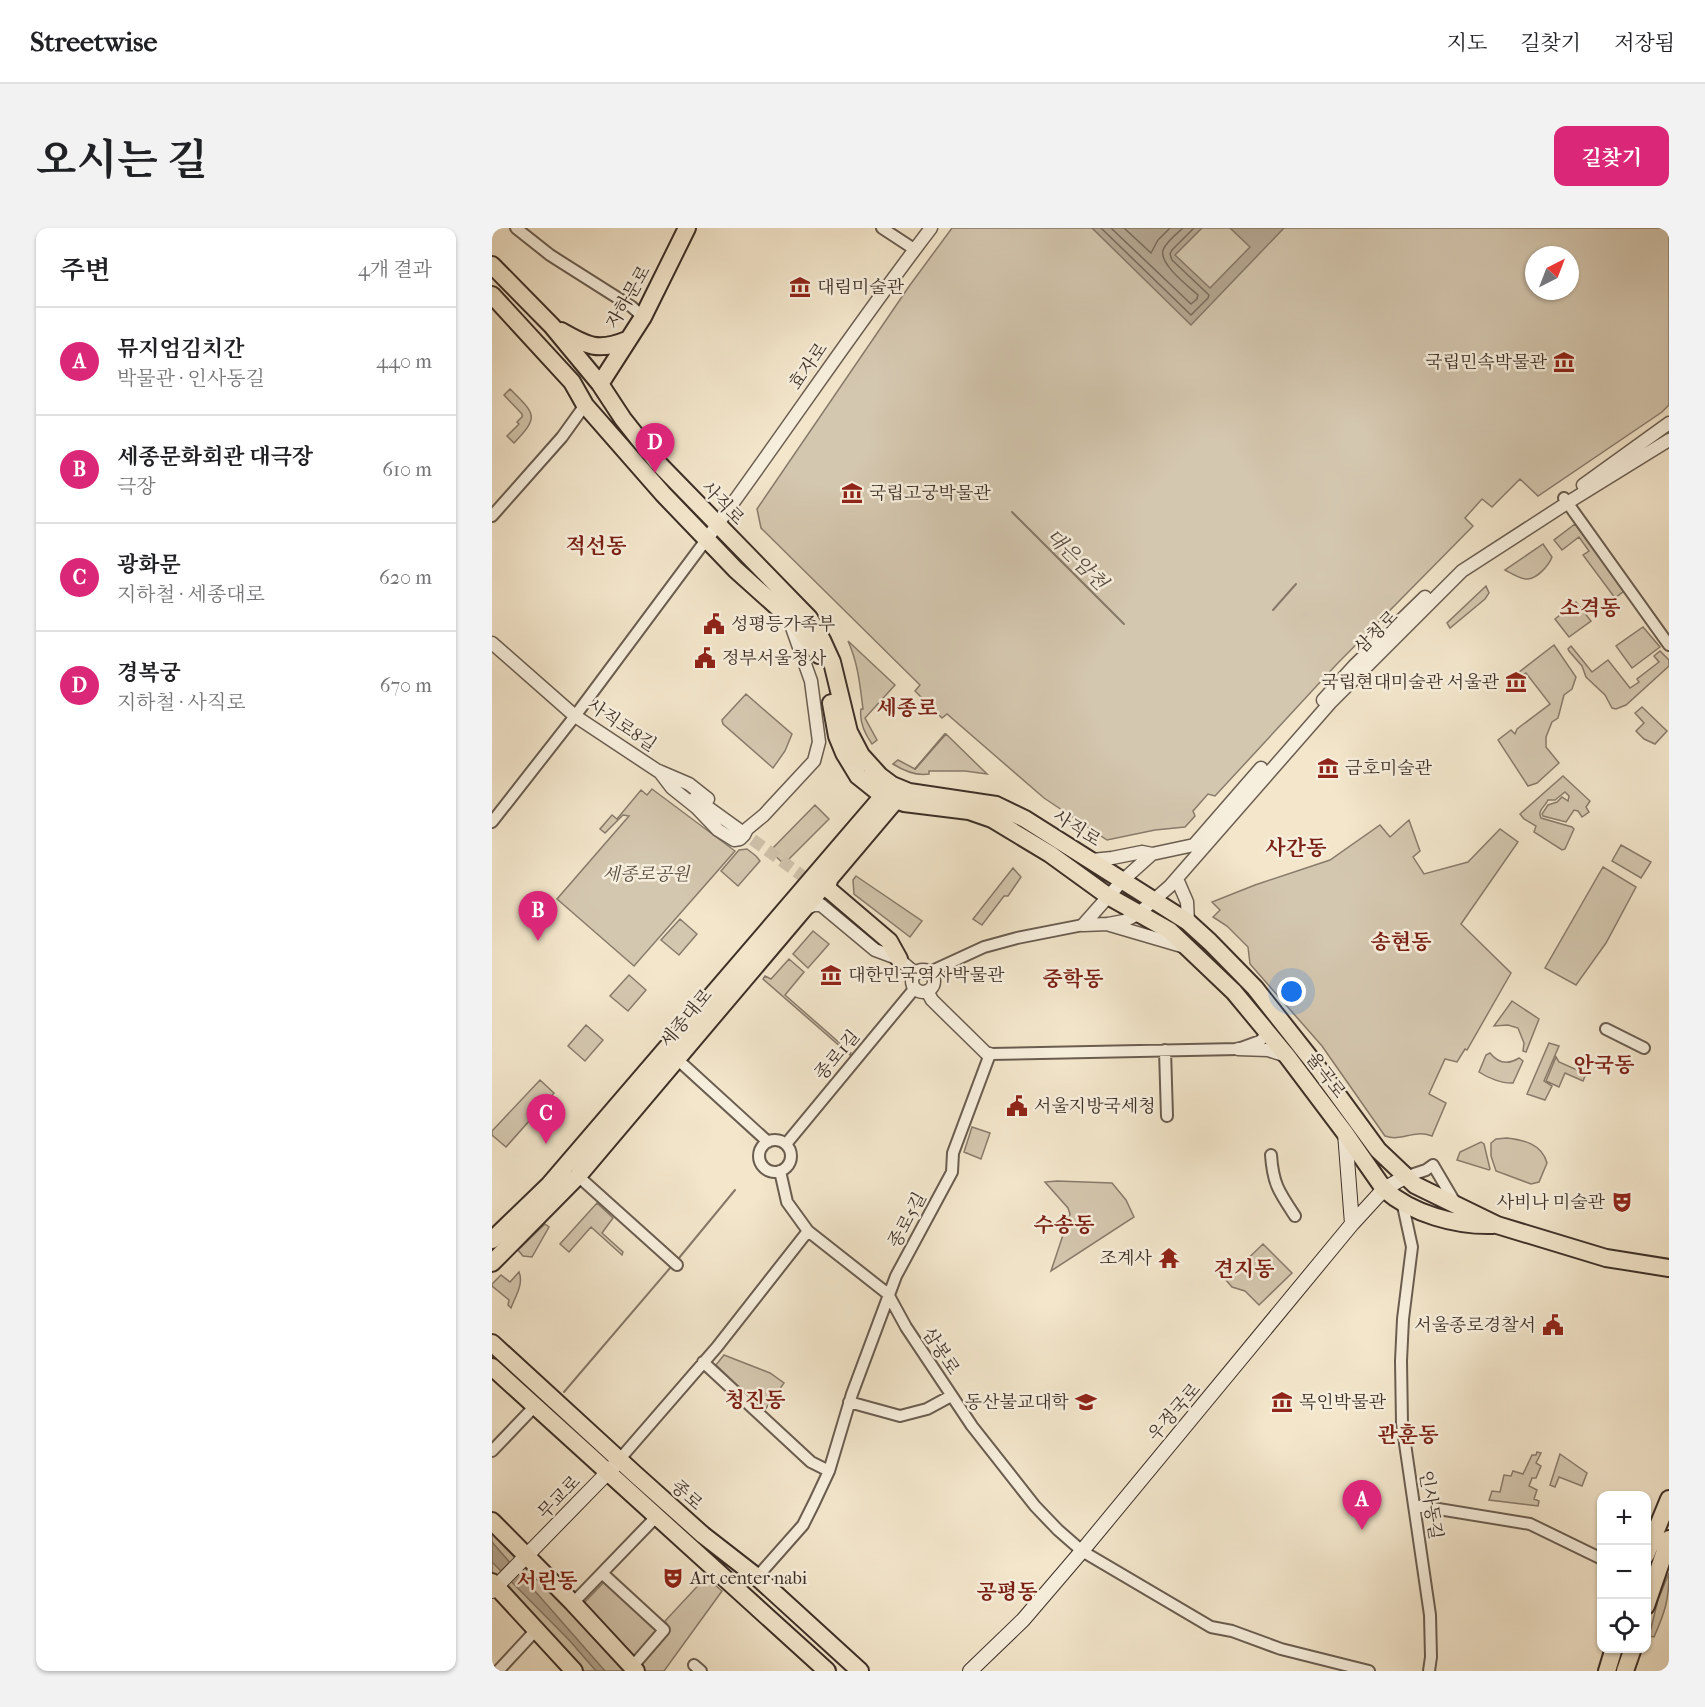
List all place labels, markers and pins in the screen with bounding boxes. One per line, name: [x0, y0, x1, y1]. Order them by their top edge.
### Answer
museum icon: 대림미술관: [788, 275, 812, 299]
place label: 대림미술관: [817, 277, 905, 298]
museum icon: 국립민속박물관: [1552, 350, 1576, 374]
place label: 국립민속박물관: [1425, 352, 1548, 373]
pin: D: [636, 424, 674, 473]
museum icon: 국립고궁박물관: [840, 481, 864, 505]
place label: 국립고궁박물관: [869, 483, 991, 504]
public building icon: 성평등가족부: [702, 612, 726, 636]
place label: 성평등가족부: [731, 614, 835, 635]
public building icon: 정부서울청사: [693, 646, 717, 670]
place label: 정부서울청사: [722, 648, 827, 669]
museum icon: 국립현대미술관 서울관: [1504, 670, 1528, 694]
place label: 국립현대미술관 서울관: [1321, 672, 1500, 693]
museum icon: 금호미술관: [1316, 756, 1340, 780]
place label: 금호미술관: [1345, 758, 1433, 779]
pin: B: [518, 892, 558, 941]
museum icon: 대한민국역사박물관: [819, 963, 843, 987]
place label: 대한민국역사박물관: [848, 965, 1005, 986]
pin: C: [526, 1094, 566, 1144]
public building icon: 서울지방국세청: [1005, 1094, 1029, 1118]
place label: 서울지방국세청: [1034, 1096, 1156, 1117]
theatre icon: 사비나 미술관: [1610, 1190, 1634, 1214]
place label: 사비나 미술관: [1497, 1192, 1606, 1213]
temple icon: 조계사: [1157, 1246, 1181, 1270]
place label: 조계사: [1100, 1248, 1153, 1269]
public building icon: 서울종로경찰서: [1541, 1313, 1565, 1337]
place label: 서울종로경찰서: [1414, 1315, 1536, 1336]
school or university icon: 동산불교대학: [1074, 1390, 1098, 1414]
museum icon: 목인박물관: [1270, 1390, 1294, 1414]
place label: 동산불교대학: [965, 1392, 1070, 1413]
place label: 목인박물관: [1299, 1392, 1387, 1413]
pin: A: [1342, 1480, 1382, 1530]
theatre icon: Art center nabi: [661, 1566, 685, 1590]
place label: Art center nabi: [689, 1568, 808, 1589]

